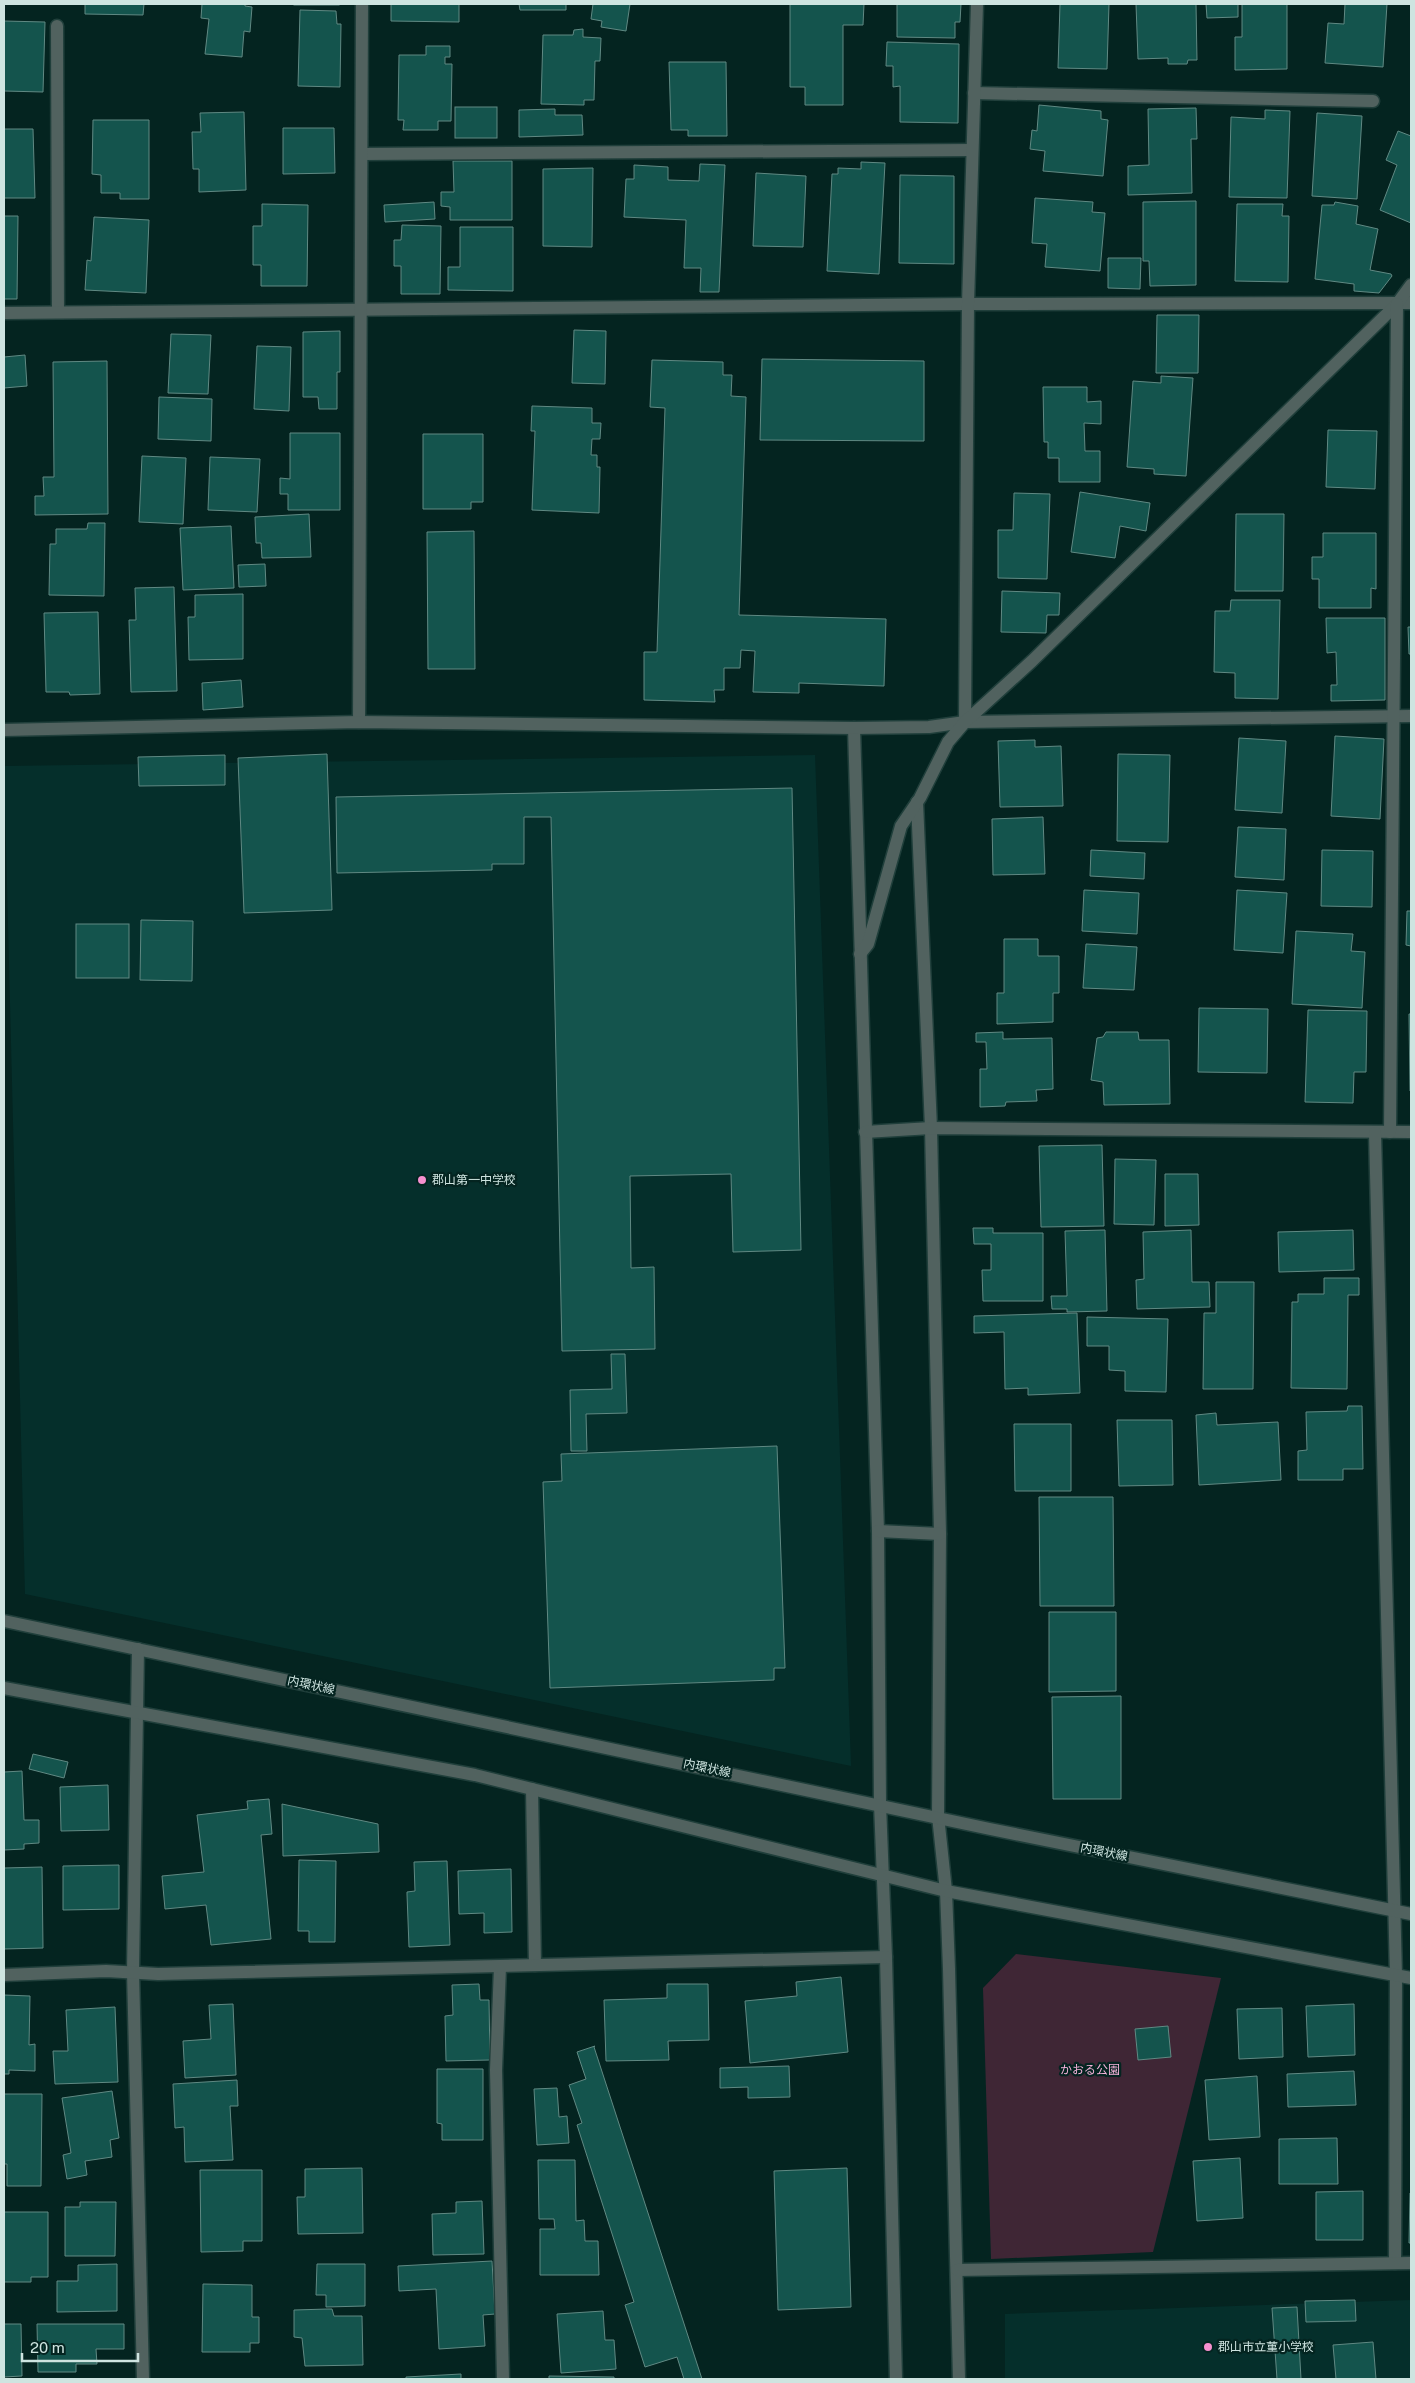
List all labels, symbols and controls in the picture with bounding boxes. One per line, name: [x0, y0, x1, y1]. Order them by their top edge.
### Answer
place label: 郡山第一中学校: [432, 1173, 516, 1187]
marker: 郡山第一中学校: [416, 1174, 428, 1186]
street label: 内環状線: [286, 1673, 336, 1697]
street label: 内環状線: [682, 1756, 732, 1780]
street label: 内環状線: [1079, 1841, 1129, 1863]
park label: かおる公園: [1060, 2063, 1120, 2077]
scale bar: [22, 2330, 139, 2362]
text: 20 m: [30, 2339, 65, 2356]
place label: 郡山市立菫小学校: [1218, 2340, 1314, 2354]
marker: 郡山市立菫小学校: [1202, 2341, 1214, 2353]

